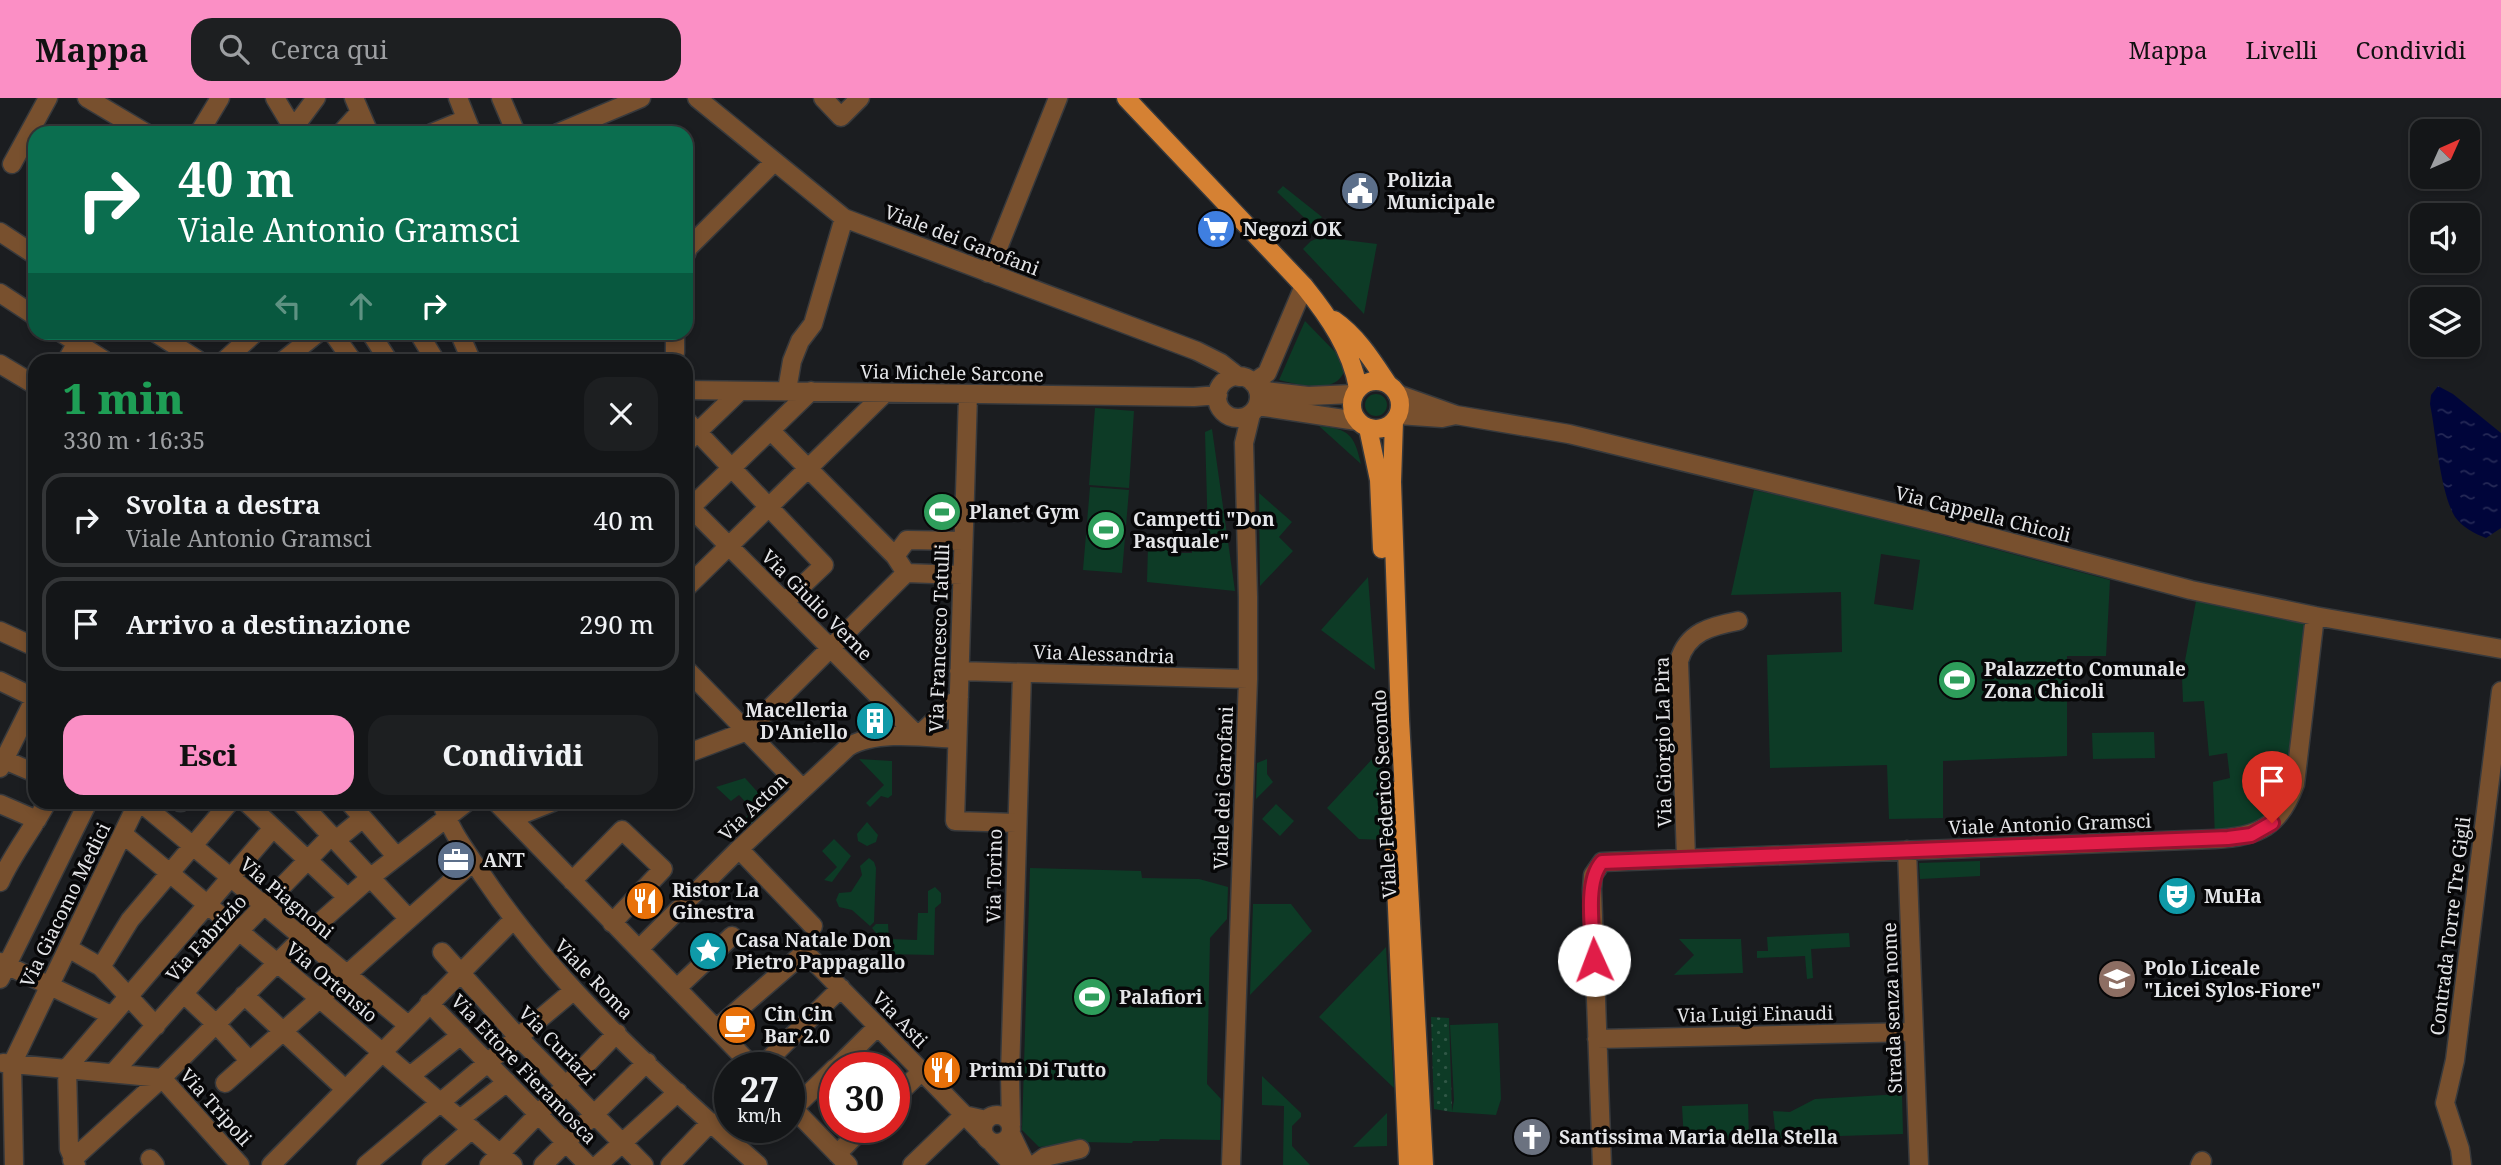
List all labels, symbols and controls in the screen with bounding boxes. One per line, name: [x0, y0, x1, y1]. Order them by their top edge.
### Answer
search box: [191, 18, 681, 81]
text: Mappa: [35, 27, 149, 72]
icon: search: [215, 30, 253, 68]
text: Cerca qui: [271, 31, 388, 67]
text: Mappa: [2129, 33, 2208, 66]
text: Livelli: [2246, 33, 2318, 66]
text: Condividi: [2356, 33, 2466, 66]
north arrow: [2410, 119, 2480, 189]
map controls: [2410, 119, 2480, 357]
text: 40 m: [178, 145, 294, 211]
icon: right: [63, 154, 154, 245]
place label: Polizia Municipale: [1387, 167, 1495, 215]
public building icon: Polizia Municipale: [1339, 170, 1381, 212]
street label: Viale dei Garofani: [881, 199, 1043, 281]
button: sound: [2410, 203, 2480, 273]
text: Viale Antonio Gramsci: [178, 208, 520, 251]
supermarket icon: Negozi OK: [1195, 208, 1237, 250]
place label: Negozi OK: [1243, 216, 1342, 242]
icon: left: [269, 287, 307, 325]
icon: ahead: [342, 287, 380, 325]
icon: right: [415, 287, 453, 325]
button: layers: [2410, 287, 2480, 357]
street label: Via Michele Sarcone: [860, 358, 1044, 388]
text: 1 min: [63, 369, 184, 426]
button: close: [584, 377, 658, 451]
text: 330 m · 16:35: [63, 424, 205, 456]
street label: Via Cappella Chicoli: [1893, 480, 2073, 548]
text: Svolta a destra: [126, 486, 321, 522]
sports icon: Planet Gym: [921, 491, 963, 533]
place label: Planet Gym: [969, 499, 1080, 525]
icon: right: [67, 501, 105, 539]
text: 40 m: [594, 502, 654, 538]
place label: Campetti "Don Pasquale": [1133, 506, 1275, 554]
sports icon: Campetti "Don Pasquale": [1085, 509, 1127, 551]
text: Viale Antonio Gramsci: [126, 522, 372, 554]
street label: Via Francesco Tatulli: [923, 543, 955, 733]
street label: Via Giulio Verne: [756, 544, 878, 666]
icon: arrive: [67, 605, 105, 643]
text: Arrivo a destinazione: [126, 606, 411, 642]
text: 290 m: [579, 606, 654, 642]
street label: Via Alessandria: [1033, 639, 1175, 669]
street label: Via Giorgio La Pira: [1649, 656, 1677, 828]
place label: Palazzetto Comunale Zona Chicoli: [1984, 656, 2186, 704]
sports icon: Palazzetto Comunale Zona Chicoli: [1936, 659, 1978, 701]
street label: Viale Federico Secondo: [1366, 689, 1402, 899]
place label: Macelleria D'Aniello: [745, 697, 848, 745]
building icon: Macelleria D'Aniello: [854, 700, 896, 742]
street label: Viale dei Garofani: [1207, 706, 1239, 870]
button: Esci: [63, 715, 354, 795]
button: Condividi: [368, 715, 658, 795]
pin: [2242, 751, 2302, 823]
icon: arrive: [2253, 762, 2291, 800]
street label: Via Acton: [713, 767, 793, 847]
street label: Viale Antonio Gramsci: [1948, 807, 2152, 841]
street label: Contrada Torre Tre Gigli: [2424, 815, 2476, 1037]
street label: Via Giacomo Medici: [14, 818, 116, 992]
street label: Via Torino: [980, 829, 1008, 923]
office icon: ANT: [435, 839, 477, 881]
place label: ANT: [483, 847, 525, 873]
street label: Via Piagnoni: [235, 851, 339, 945]
theatre icon: MuHa: [2156, 875, 2198, 917]
place label: Ristor La Ginestra: [672, 877, 759, 925]
restaurant icon: Ristor La Ginestra: [624, 880, 666, 922]
place label: MuHa: [2204, 883, 2262, 909]
street label: Via Fabrizio: [160, 889, 252, 987]
street label: Strada senza nome: [1876, 922, 1908, 1094]
position arrow: [1557, 923, 1631, 997]
place label: Casa Natale Don Pietro Pappagallo: [735, 927, 905, 975]
place icon: Casa Natale Don Pietro Pappagallo: [687, 930, 729, 972]
street label: Viale Roma: [549, 933, 639, 1025]
street label: Via Ortensio: [281, 936, 383, 1028]
place label: Polo Liceale "Licei Sylos-Fiore": [2144, 955, 2321, 1003]
school or university icon: Polo Liceale "Licei Sylos-Fiore": [2096, 958, 2138, 1000]
sports icon: Palafiori: [1071, 976, 1113, 1018]
place label: Palafiori: [1119, 984, 1203, 1010]
street label: Via Asti: [867, 985, 933, 1053]
street label: Via Ettore Fieramosca: [446, 988, 602, 1150]
street label: Via Curiazi: [513, 1000, 601, 1090]
street label: Via Luigi Einaudi: [1677, 1000, 1833, 1028]
place label: Cin Cin Bar 2.0: [764, 1001, 833, 1049]
cafe icon: Cin Cin Bar 2.0: [716, 1004, 758, 1046]
restaurant icon: Primi Di Tutto: [921, 1049, 963, 1091]
speed limit sign: 30: [819, 1052, 910, 1143]
place label: Primi Di Tutto: [969, 1057, 1106, 1083]
street label: Via Tripoli: [174, 1063, 258, 1151]
text: 27: [740, 1065, 779, 1112]
text: km/h: [737, 1103, 782, 1127]
church icon: Santissima Maria della Stella: [1511, 1116, 1553, 1158]
place label: Santissima Maria della Stella: [1559, 1124, 1838, 1150]

